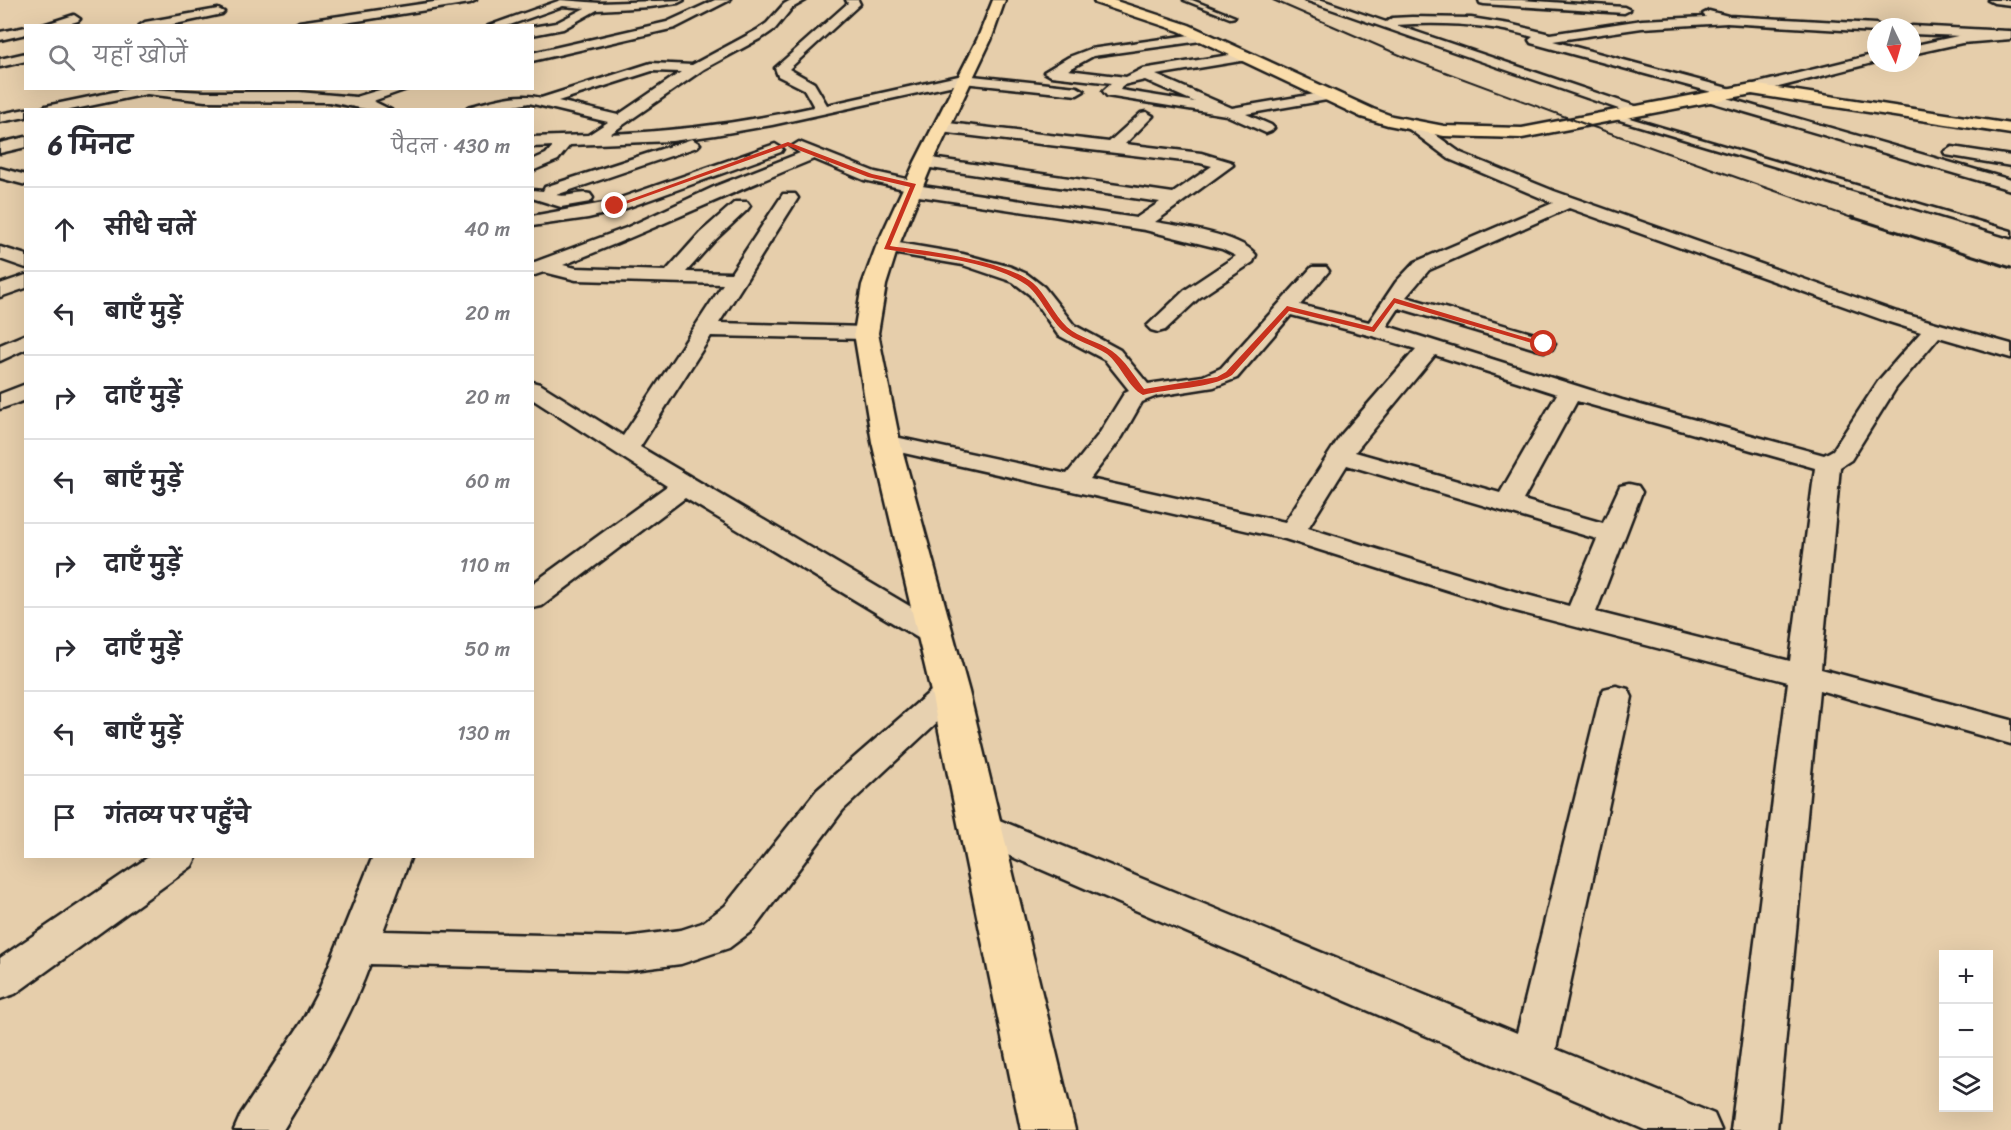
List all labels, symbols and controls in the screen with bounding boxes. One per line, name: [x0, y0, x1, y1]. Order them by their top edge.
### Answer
north arrow: [1867, 18, 1921, 72]
search box: [24, 24, 534, 90]
text: यहाँ खोजें: [93, 36, 188, 75]
icon: search: [45, 41, 78, 74]
text: 6 मिनट: [48, 122, 133, 168]
text: पैदल · 430 m: [391, 129, 510, 164]
route end: [601, 192, 627, 218]
text: सीधे चलें: [105, 208, 195, 247]
text: 40 m: [464, 212, 510, 247]
icon: ahead: [48, 213, 81, 246]
text: बाएँ मुड़ें: [105, 292, 182, 331]
text: 20 m: [465, 296, 510, 331]
icon: left: [48, 297, 81, 330]
route start: [1530, 330, 1556, 356]
text: दाएँ मुड़ें: [105, 376, 182, 415]
text: 20 m: [465, 380, 510, 415]
icon: right: [48, 381, 81, 414]
text: बाएँ मुड़ें: [105, 460, 182, 499]
text: 60 m: [465, 464, 510, 499]
icon: left: [48, 465, 81, 498]
text: दाएँ मुड़ें: [105, 544, 182, 583]
text: 110 m: [460, 548, 510, 583]
icon: right: [48, 549, 81, 582]
text: दाएँ मुड़ें: [105, 628, 182, 667]
text: 50 m: [465, 632, 510, 667]
icon: right: [48, 633, 81, 666]
text: बाएँ मुड़ें: [105, 712, 182, 751]
text: 130 m: [457, 716, 510, 751]
icon: left: [48, 717, 81, 750]
text: गंतव्य पर पहुँचे: [105, 796, 250, 835]
icon: arrive: [48, 801, 81, 834]
map controls: [1939, 950, 1993, 1112]
button: +: [1939, 950, 1993, 1004]
button: −: [1939, 1004, 1993, 1058]
button: layers: [1939, 1058, 1993, 1112]

